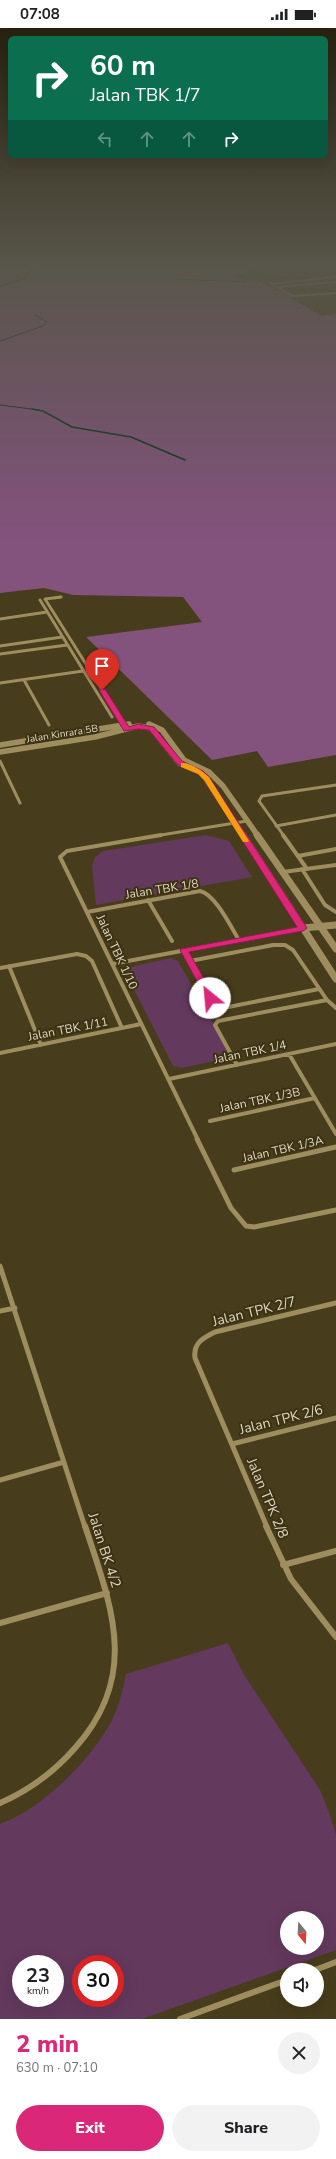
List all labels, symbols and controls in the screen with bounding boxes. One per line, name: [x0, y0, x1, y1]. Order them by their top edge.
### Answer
text: 07:08: [20, 4, 60, 24]
text: 60 m: [90, 47, 156, 85]
icon: right: [24, 52, 76, 104]
text: Jalan TBK 1/7: [90, 83, 201, 107]
icon: left: [94, 128, 116, 150]
icon: ahead: [136, 128, 158, 150]
icon: ahead: [178, 128, 200, 150]
icon: right: [220, 128, 242, 150]
pin: [85, 649, 119, 690]
icon: arrive: [91, 655, 113, 677]
street label: Jalan Kinrara 5B: [24, 721, 99, 747]
street label: Jalan TBK 1/8: [123, 875, 200, 903]
street label: Jalan TBK 1/10: [92, 911, 141, 992]
position arrow: [189, 977, 231, 1019]
street label: Jalan TBK 1/11: [26, 1013, 109, 1045]
street label: Jalan TBK 1/4: [211, 1037, 288, 1068]
street label: Jalan TBK 1/3B: [217, 1084, 302, 1117]
street label: Jalan TBK 1/3A: [240, 1132, 325, 1166]
street label: Jalan TPK 2/7: [209, 1292, 298, 1331]
street label: Jalan TPK 2/6: [236, 1400, 325, 1439]
street label: Jalan TPK 2/8: [242, 1454, 293, 1541]
street label: Jalan BK 4/2: [83, 1509, 126, 1590]
north arrow: [280, 1911, 324, 1955]
map controls: [280, 1911, 324, 2007]
speed limit sign: 30: [72, 1955, 124, 2007]
text: 23: [26, 1962, 50, 1989]
button: sound: [280, 1963, 324, 2007]
text: km/h: [27, 1984, 49, 1998]
text: 2 min: [16, 2028, 79, 2060]
button: close: [278, 2032, 320, 2074]
text: 630 m · 07:10: [16, 2059, 98, 2077]
button: Exit: [16, 2105, 164, 2151]
button: Share: [172, 2105, 320, 2151]

